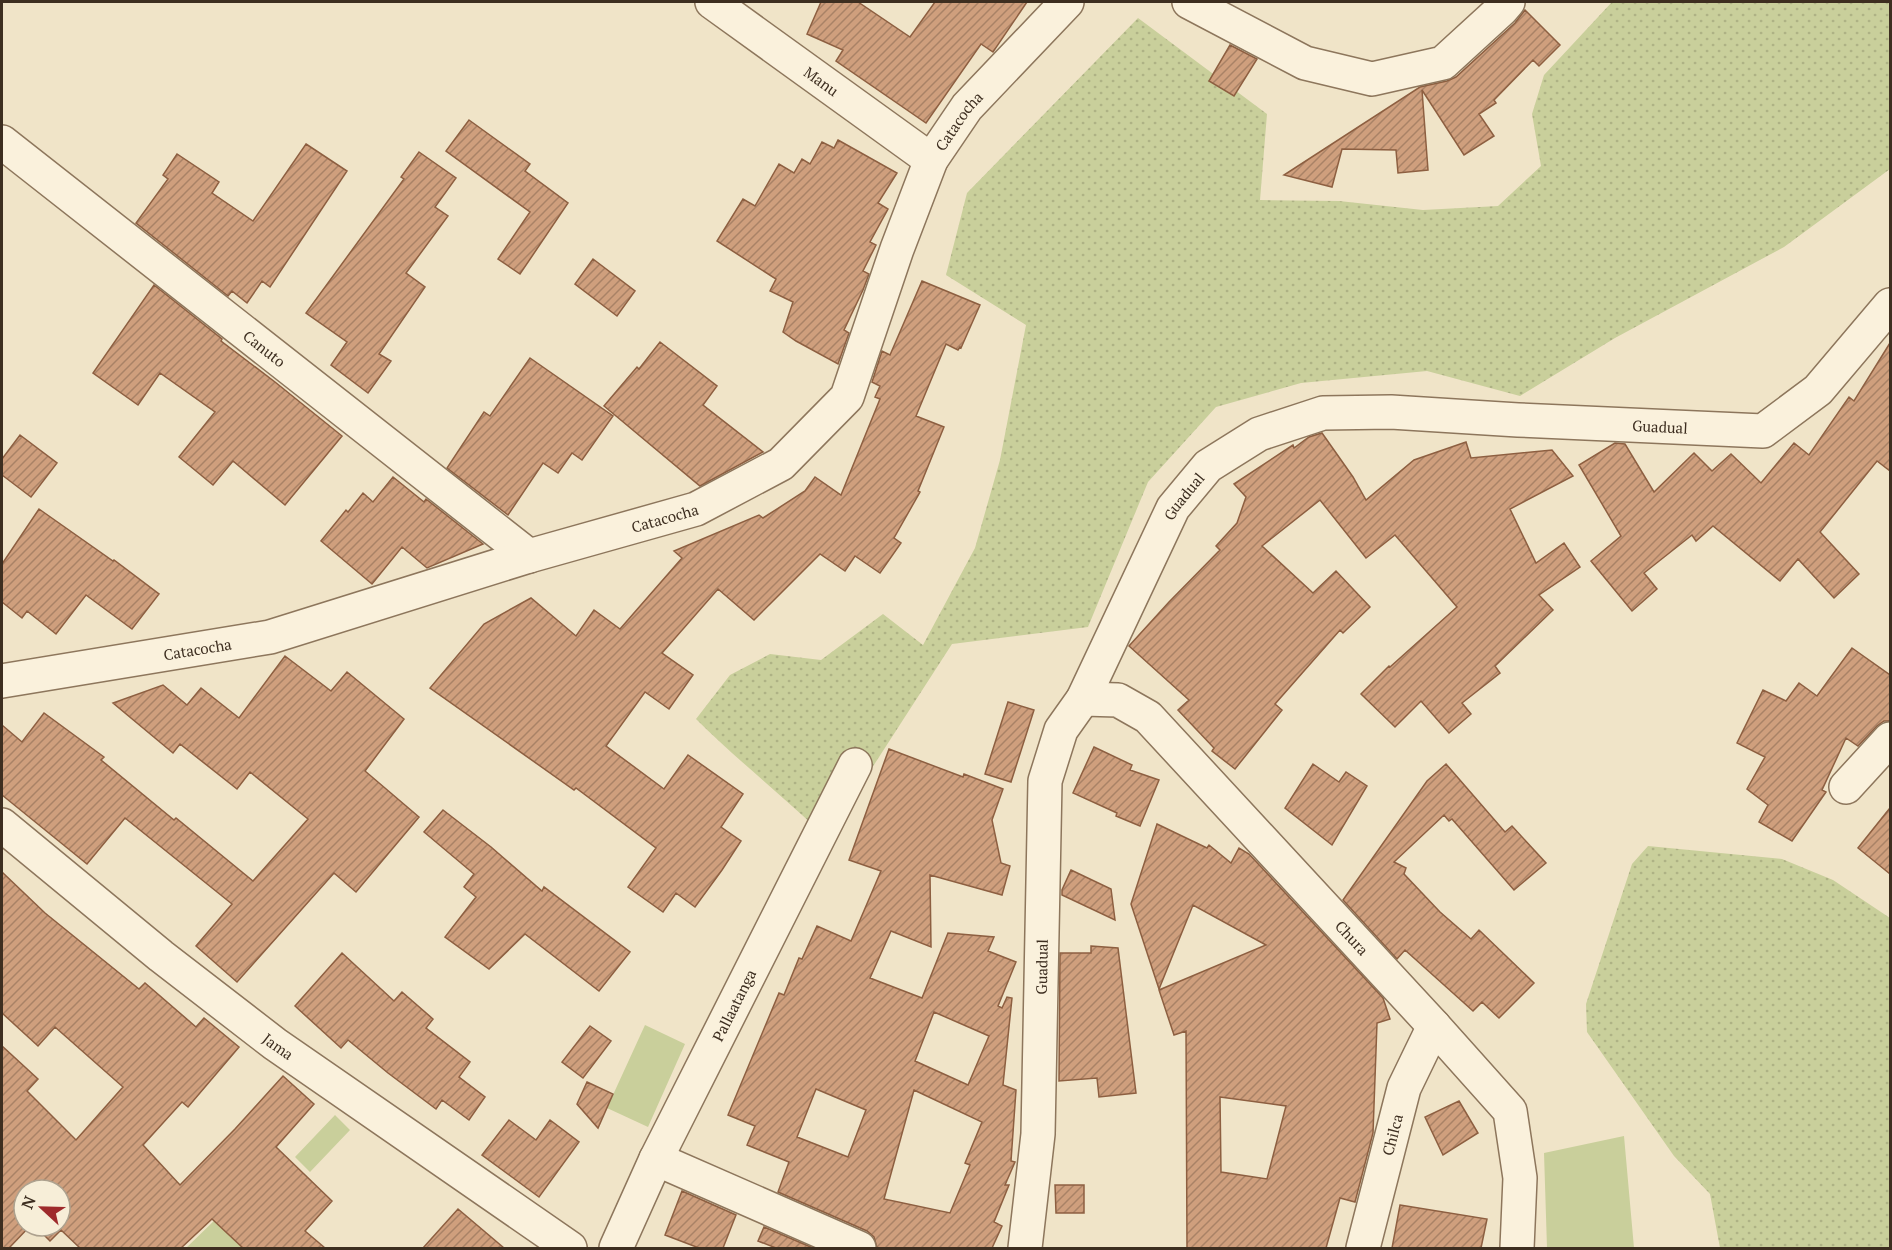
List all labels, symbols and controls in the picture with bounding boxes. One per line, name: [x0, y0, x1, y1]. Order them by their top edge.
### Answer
street label: Manu: [800, 62, 843, 100]
street label: Catacocha: [930, 87, 987, 155]
street label: Canuto: [239, 325, 290, 371]
street label: Guadual: [1632, 415, 1688, 438]
street label: Guadual: [1159, 468, 1208, 523]
street label: Catacocha: [629, 499, 701, 537]
street label: Catacocha: [162, 633, 233, 664]
street label: Chura: [1331, 916, 1373, 959]
street label: Guadual: [1031, 939, 1052, 995]
street label: Pallaatanga: [707, 965, 760, 1045]
street label: Jama: [259, 1028, 298, 1064]
street label: Chilca: [1377, 1111, 1407, 1158]
north arrow: [12, 1178, 72, 1238]
text: N: [16, 1193, 41, 1212]

